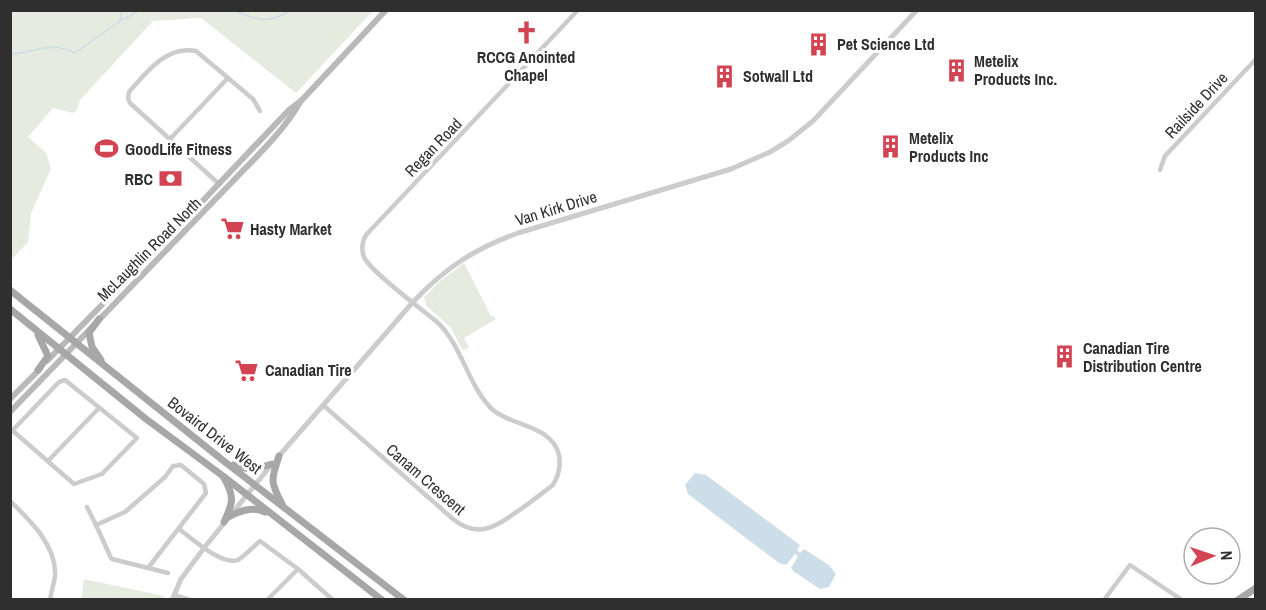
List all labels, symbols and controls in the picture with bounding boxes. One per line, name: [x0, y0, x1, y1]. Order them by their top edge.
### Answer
church icon: RCCG Anointed Chapel: [513, 19, 539, 45]
building icon: Pet Science Ltd: [806, 31, 832, 57]
place label: Pet Science Ltd: [837, 33, 935, 55]
place label: RCCG Anointed Chapel: [477, 46, 575, 86]
place label: Metelix Products Inc.: [974, 50, 1057, 90]
building icon: Metelix Products Inc.: [943, 57, 969, 83]
building icon: Sotwall Ltd: [712, 63, 738, 89]
place label: Sotwall Ltd: [743, 65, 813, 87]
street label: Railside Drive: [1160, 67, 1232, 143]
street label: Regan Road: [399, 113, 467, 181]
place label: Metelix Products Inc: [909, 127, 988, 167]
building icon: Metelix Products Inc: [878, 134, 904, 160]
sports icon: GoodLife Fitness: [94, 136, 120, 162]
place label: GoodLife Fitness: [125, 138, 232, 160]
bank icon: RBC: [158, 166, 184, 192]
place label: RBC: [125, 168, 153, 190]
street label: Van Kirk Drive: [512, 185, 600, 231]
street label: McLaughlin Road North: [92, 192, 206, 306]
supermarket icon: Hasty Market: [219, 216, 245, 242]
place label: Hasty Market: [250, 218, 332, 240]
place label: Canadian Tire Distribution Centre: [1083, 337, 1202, 377]
building icon: Canadian Tire Distribution Centre: [1052, 344, 1078, 370]
supermarket icon: Canadian Tire: [234, 357, 260, 383]
place label: Canadian Tire: [265, 359, 352, 381]
street label: Bovaird Drive West: [163, 391, 267, 479]
street label: Canam Crescent: [382, 438, 471, 520]
north arrow: [1182, 526, 1242, 586]
text: N: [1216, 550, 1238, 561]

